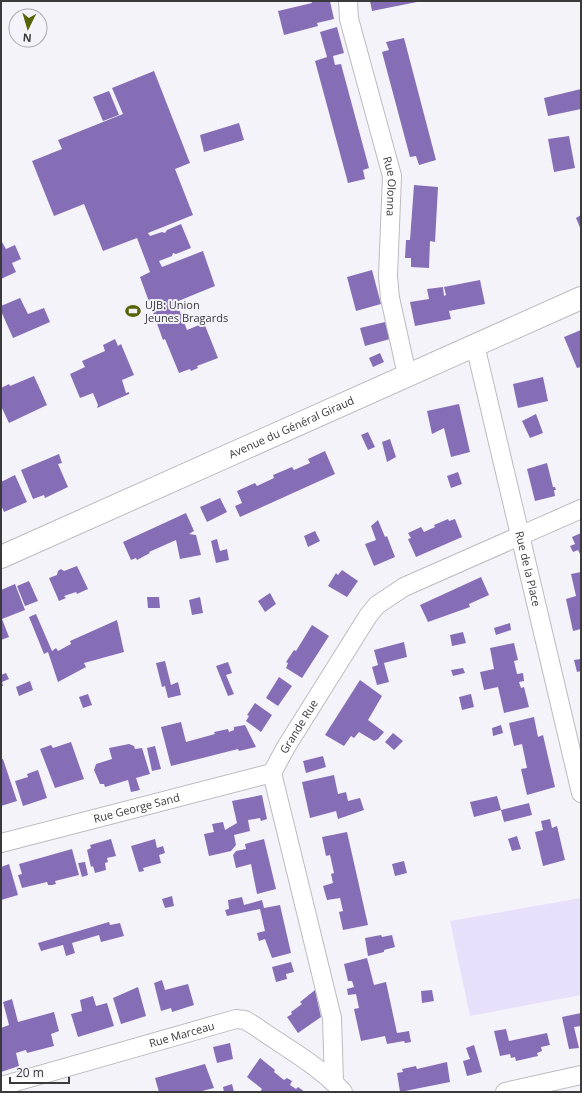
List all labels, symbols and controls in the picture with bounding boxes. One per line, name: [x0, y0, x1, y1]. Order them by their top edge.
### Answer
north arrow: [8, 8, 48, 48]
text: N: [22, 31, 32, 46]
street label: Rue Olonna: [380, 155, 400, 217]
place label: UJB: Union Jeunes Bragards: [144, 297, 228, 325]
sports icon: UJB: Union Jeunes Bragards: [124, 302, 142, 320]
street label: Avenue du Général Giraud: [226, 392, 356, 461]
street label: Rue de la Place: [512, 529, 545, 608]
street label: Grande Rue: [276, 696, 321, 756]
street label: Rue George Sand: [92, 789, 181, 826]
street label: Rue Marceau: [147, 1018, 216, 1050]
scale bar: [10, 1059, 69, 1085]
text: 20 m: [16, 1064, 44, 1081]

